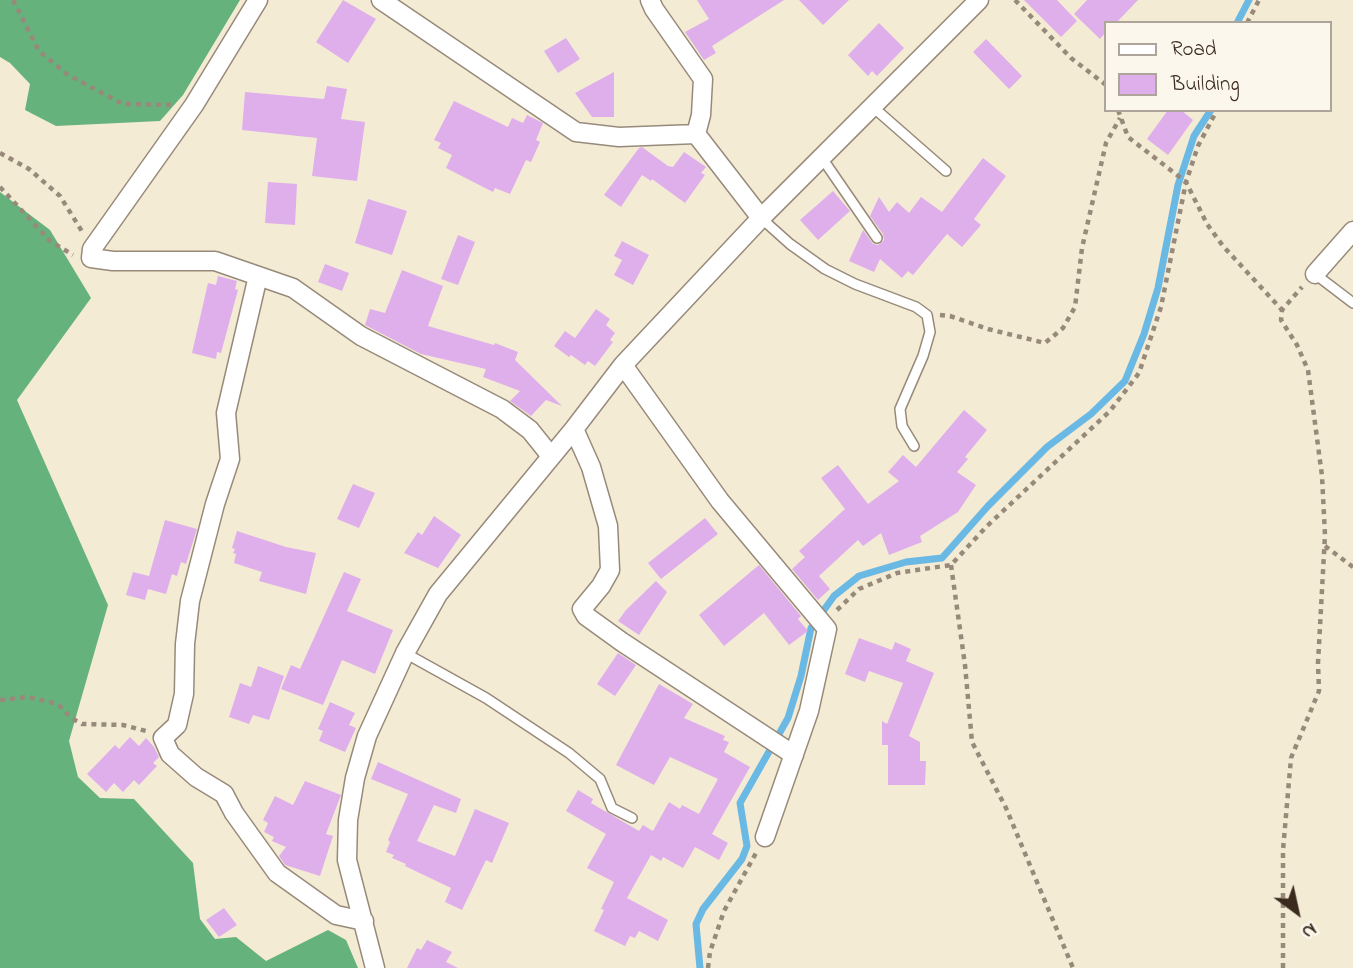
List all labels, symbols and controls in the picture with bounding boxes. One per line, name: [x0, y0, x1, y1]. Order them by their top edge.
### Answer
legend: [1104, 21, 1332, 112]
text: Road: [1171, 35, 1217, 65]
text: Building: [1171, 70, 1240, 100]
north arrow: [1262, 877, 1332, 947]
text: N: [1296, 915, 1321, 945]

